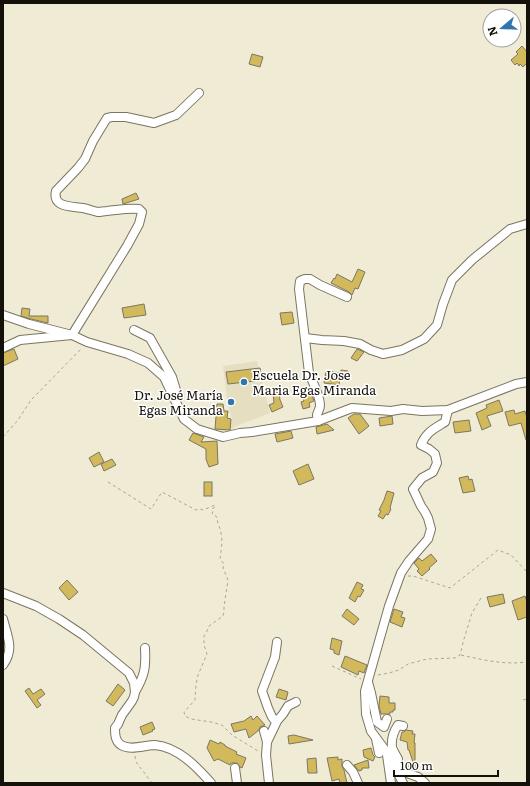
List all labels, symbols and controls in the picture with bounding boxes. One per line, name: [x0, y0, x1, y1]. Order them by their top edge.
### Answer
north arrow: [482, 8, 522, 48]
text: N: [483, 25, 501, 39]
place label: Escuela Dr. Jose Maria Egas Miranda: [252, 365, 376, 399]
marker: Escuela Dr. Jose Maria Egas Miranda: [239, 377, 249, 387]
place label: Dr. José María Egas Miranda: [134, 385, 223, 419]
marker: Dr. José María Egas Miranda: [226, 397, 236, 407]
scale bar: [394, 752, 498, 778]
text: 100 m: [400, 756, 433, 774]

